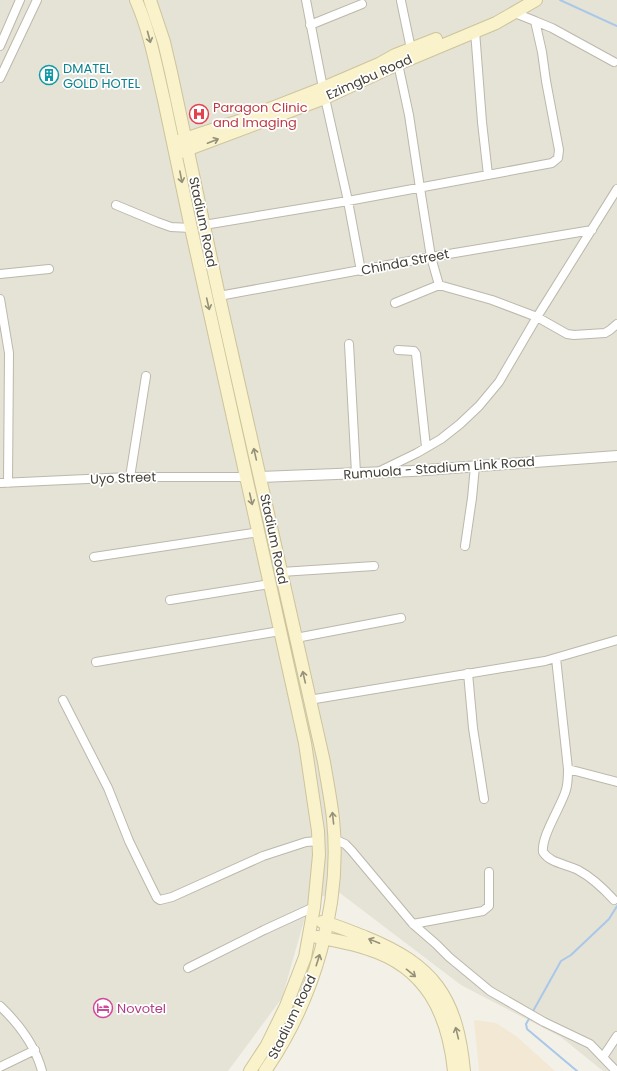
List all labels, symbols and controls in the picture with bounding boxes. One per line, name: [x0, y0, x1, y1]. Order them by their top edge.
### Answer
one-way arrow: [146, 30, 153, 43]
street label: Ezimgbu Road: [323, 50, 415, 104]
place label: DMATEL GOLD HOTEL: [63, 59, 141, 93]
building icon: DMATEL GOLD HOTEL: [38, 64, 60, 86]
place label: Paragon Clinic and Imaging: [213, 98, 308, 132]
hospital icon: Paragon Clinic and Imaging: [188, 103, 210, 125]
one-way arrow: [206, 136, 218, 144]
one-way arrow: [177, 170, 185, 183]
street label: Stadium Road: [184, 175, 222, 269]
street label: Chinda Street: [360, 244, 451, 280]
one-way arrow: [204, 297, 212, 310]
one-way arrow: [250, 448, 258, 461]
street label: Rumuola - Stadium Link Road: [343, 452, 535, 484]
street label: Uyo Street: [90, 467, 157, 489]
street label: Stadium Road: [255, 492, 293, 586]
one-way arrow: [248, 493, 256, 506]
one-way arrow: [300, 671, 308, 684]
one-way arrow: [329, 812, 336, 825]
one-way arrow: [368, 937, 380, 944]
one-way arrow: [315, 954, 322, 967]
one-way arrow: [406, 969, 417, 978]
street label: Stadium Road: [263, 971, 321, 1063]
hotel icon: Novotel: [92, 997, 114, 1019]
place label: Novotel: [117, 999, 166, 1018]
one-way arrow: [453, 1026, 461, 1039]

